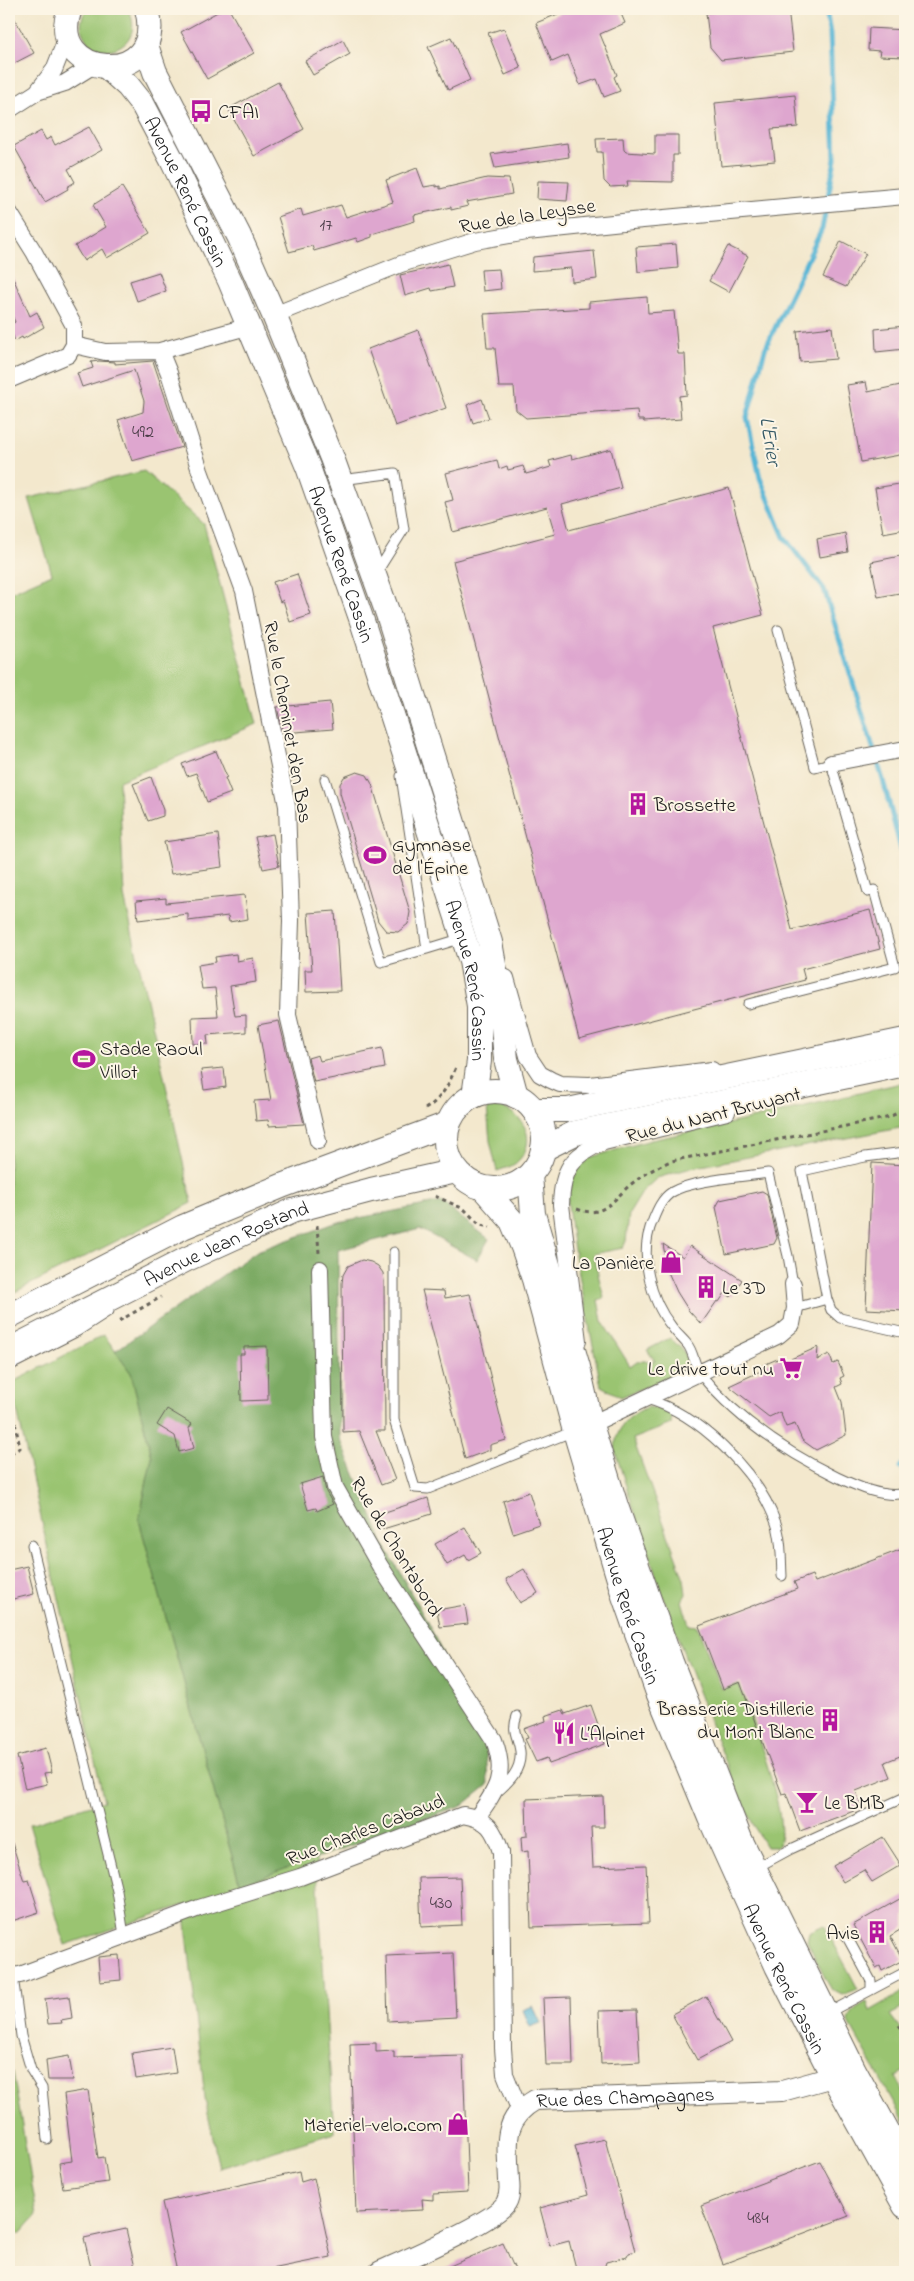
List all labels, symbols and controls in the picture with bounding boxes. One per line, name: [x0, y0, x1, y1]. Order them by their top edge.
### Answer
bus stop icon: CFAI: [188, 98, 214, 124]
place label: CFAI: [218, 99, 259, 128]
street label: Avenue René Cassin: [135, 112, 233, 273]
street label: Rue de la Leysse: [457, 192, 598, 243]
house number: 17: [319, 213, 333, 239]
water label: L'Erier: [750, 415, 788, 470]
house number: 492: [132, 420, 154, 446]
street label: Avenue René Cassin: [299, 483, 380, 647]
street label: Rue le Cheminet d'en Bas: [255, 619, 319, 826]
building icon: Brossette: [625, 791, 651, 817]
place label: Brossette: [653, 792, 736, 821]
place label: Gymnase de l'Épine: [392, 832, 471, 884]
sports icon: Gymnase de l'Épine: [362, 842, 388, 868]
street label: Avenue René Cassin: [435, 897, 491, 1061]
place label: Stade Raoul Villot: [99, 1036, 203, 1088]
sports icon: Stade Raoul Villot: [71, 1046, 97, 1072]
street label: Rue du Nant Bruyant: [623, 1081, 804, 1152]
street label: Avenue Jean Rostand: [139, 1195, 312, 1296]
shop icon: La Panière: [658, 1249, 684, 1275]
place label: La Panière: [572, 1250, 654, 1279]
building icon: Le 3D: [693, 1274, 719, 1300]
place label: Le 3D: [722, 1275, 766, 1304]
supermarket icon: Le drive tout nu: [778, 1355, 804, 1381]
place label: Le drive tout nu: [648, 1356, 774, 1385]
street label: Rue de Chantabord: [342, 1472, 448, 1623]
street label: Avenue René Cassin: [587, 1524, 666, 1689]
place label: Brasserie Distillerie du Mont Blanc: [656, 1696, 814, 1748]
building icon: Brasserie Distillerie du Mont Blanc: [817, 1707, 843, 1733]
restaurant icon: L’Alpinet: [551, 1720, 577, 1746]
place label: L’Alpinet: [580, 1721, 645, 1750]
street label: Rue Charles Cabaud: [283, 1788, 449, 1875]
bar icon: Le BMB: [794, 1789, 820, 1815]
place label: Le BMB: [824, 1790, 884, 1819]
house number: 430: [430, 1891, 453, 1917]
street label: Avenue René Cassin: [734, 1900, 832, 2060]
building icon: Avis: [864, 1919, 890, 1945]
place label: Avis: [826, 1920, 860, 1949]
street label: Rue des Champagnes: [536, 2081, 715, 2117]
shop icon: Materiel-velo.com: [445, 2111, 471, 2137]
place label: Materiel-velo.com: [304, 2112, 442, 2141]
house number: 484: [747, 2206, 769, 2232]

